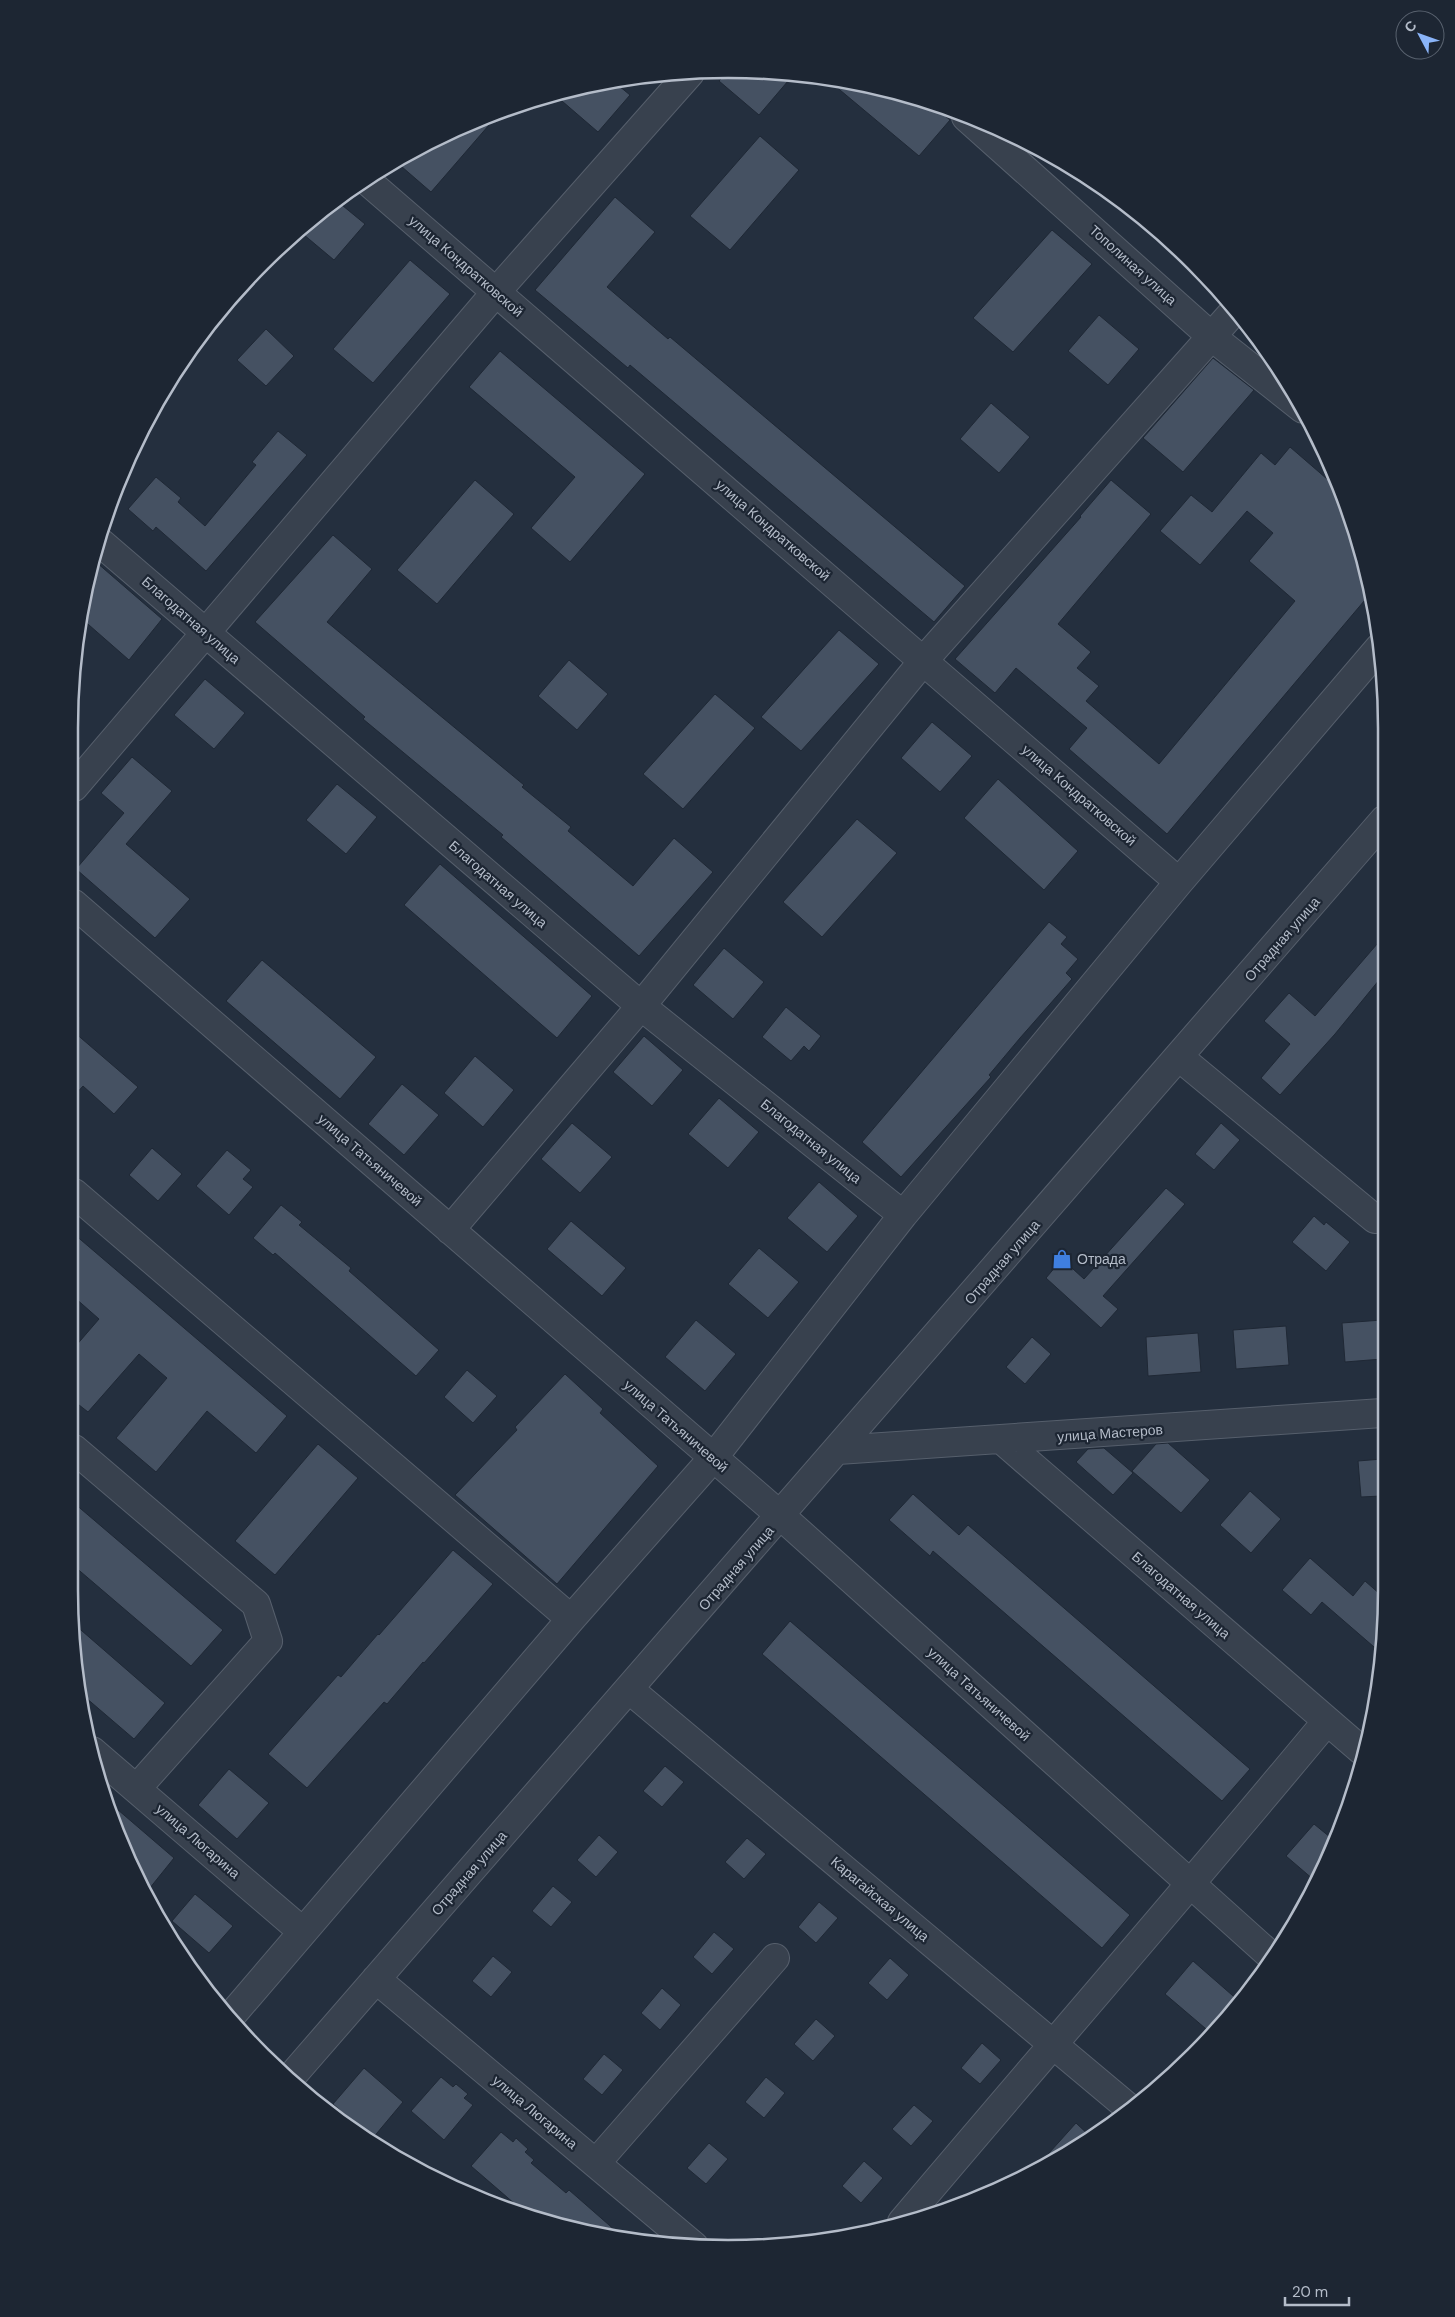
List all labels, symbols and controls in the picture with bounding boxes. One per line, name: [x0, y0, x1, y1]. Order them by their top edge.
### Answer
north arrow: [1395, 10, 1445, 60]
text: С: [1400, 17, 1420, 36]
street label: улица Кондратковской: [405, 211, 527, 321]
street label: Тополиная улица: [1086, 221, 1181, 309]
street label: улица Кондратковской: [712, 475, 834, 585]
street label: Благодатная улица: [138, 572, 244, 668]
street label: улица Кондратковской: [1018, 740, 1140, 850]
street label: Благодатная улица: [445, 836, 551, 932]
street label: Отрадная улица: [1240, 893, 1324, 985]
street label: Благодатная улица: [757, 1095, 865, 1187]
street label: улица Татьяничевой: [314, 1110, 426, 1210]
street label: Отрадная улица: [960, 1216, 1044, 1308]
shop icon: Отрада: [1051, 1248, 1073, 1270]
place label: Отрада: [1077, 1250, 1126, 1268]
street label: улица Татьяничевой: [620, 1376, 732, 1476]
street label: улица Мастеров: [1057, 1420, 1163, 1446]
street label: Отрадная улица: [694, 1522, 778, 1614]
street label: Благодатная улица: [1128, 1547, 1234, 1643]
street label: улица Татьяничевой: [924, 1643, 1034, 1745]
street label: улица Люгарина: [152, 1800, 244, 1883]
street label: Отрадная улица: [427, 1827, 511, 1919]
street label: Карагайская улица: [827, 1853, 933, 1946]
street label: улица Люгарина: [489, 2071, 581, 2153]
scale bar: [1285, 2274, 1349, 2306]
text: 20 m: [1292, 2282, 1328, 2302]

